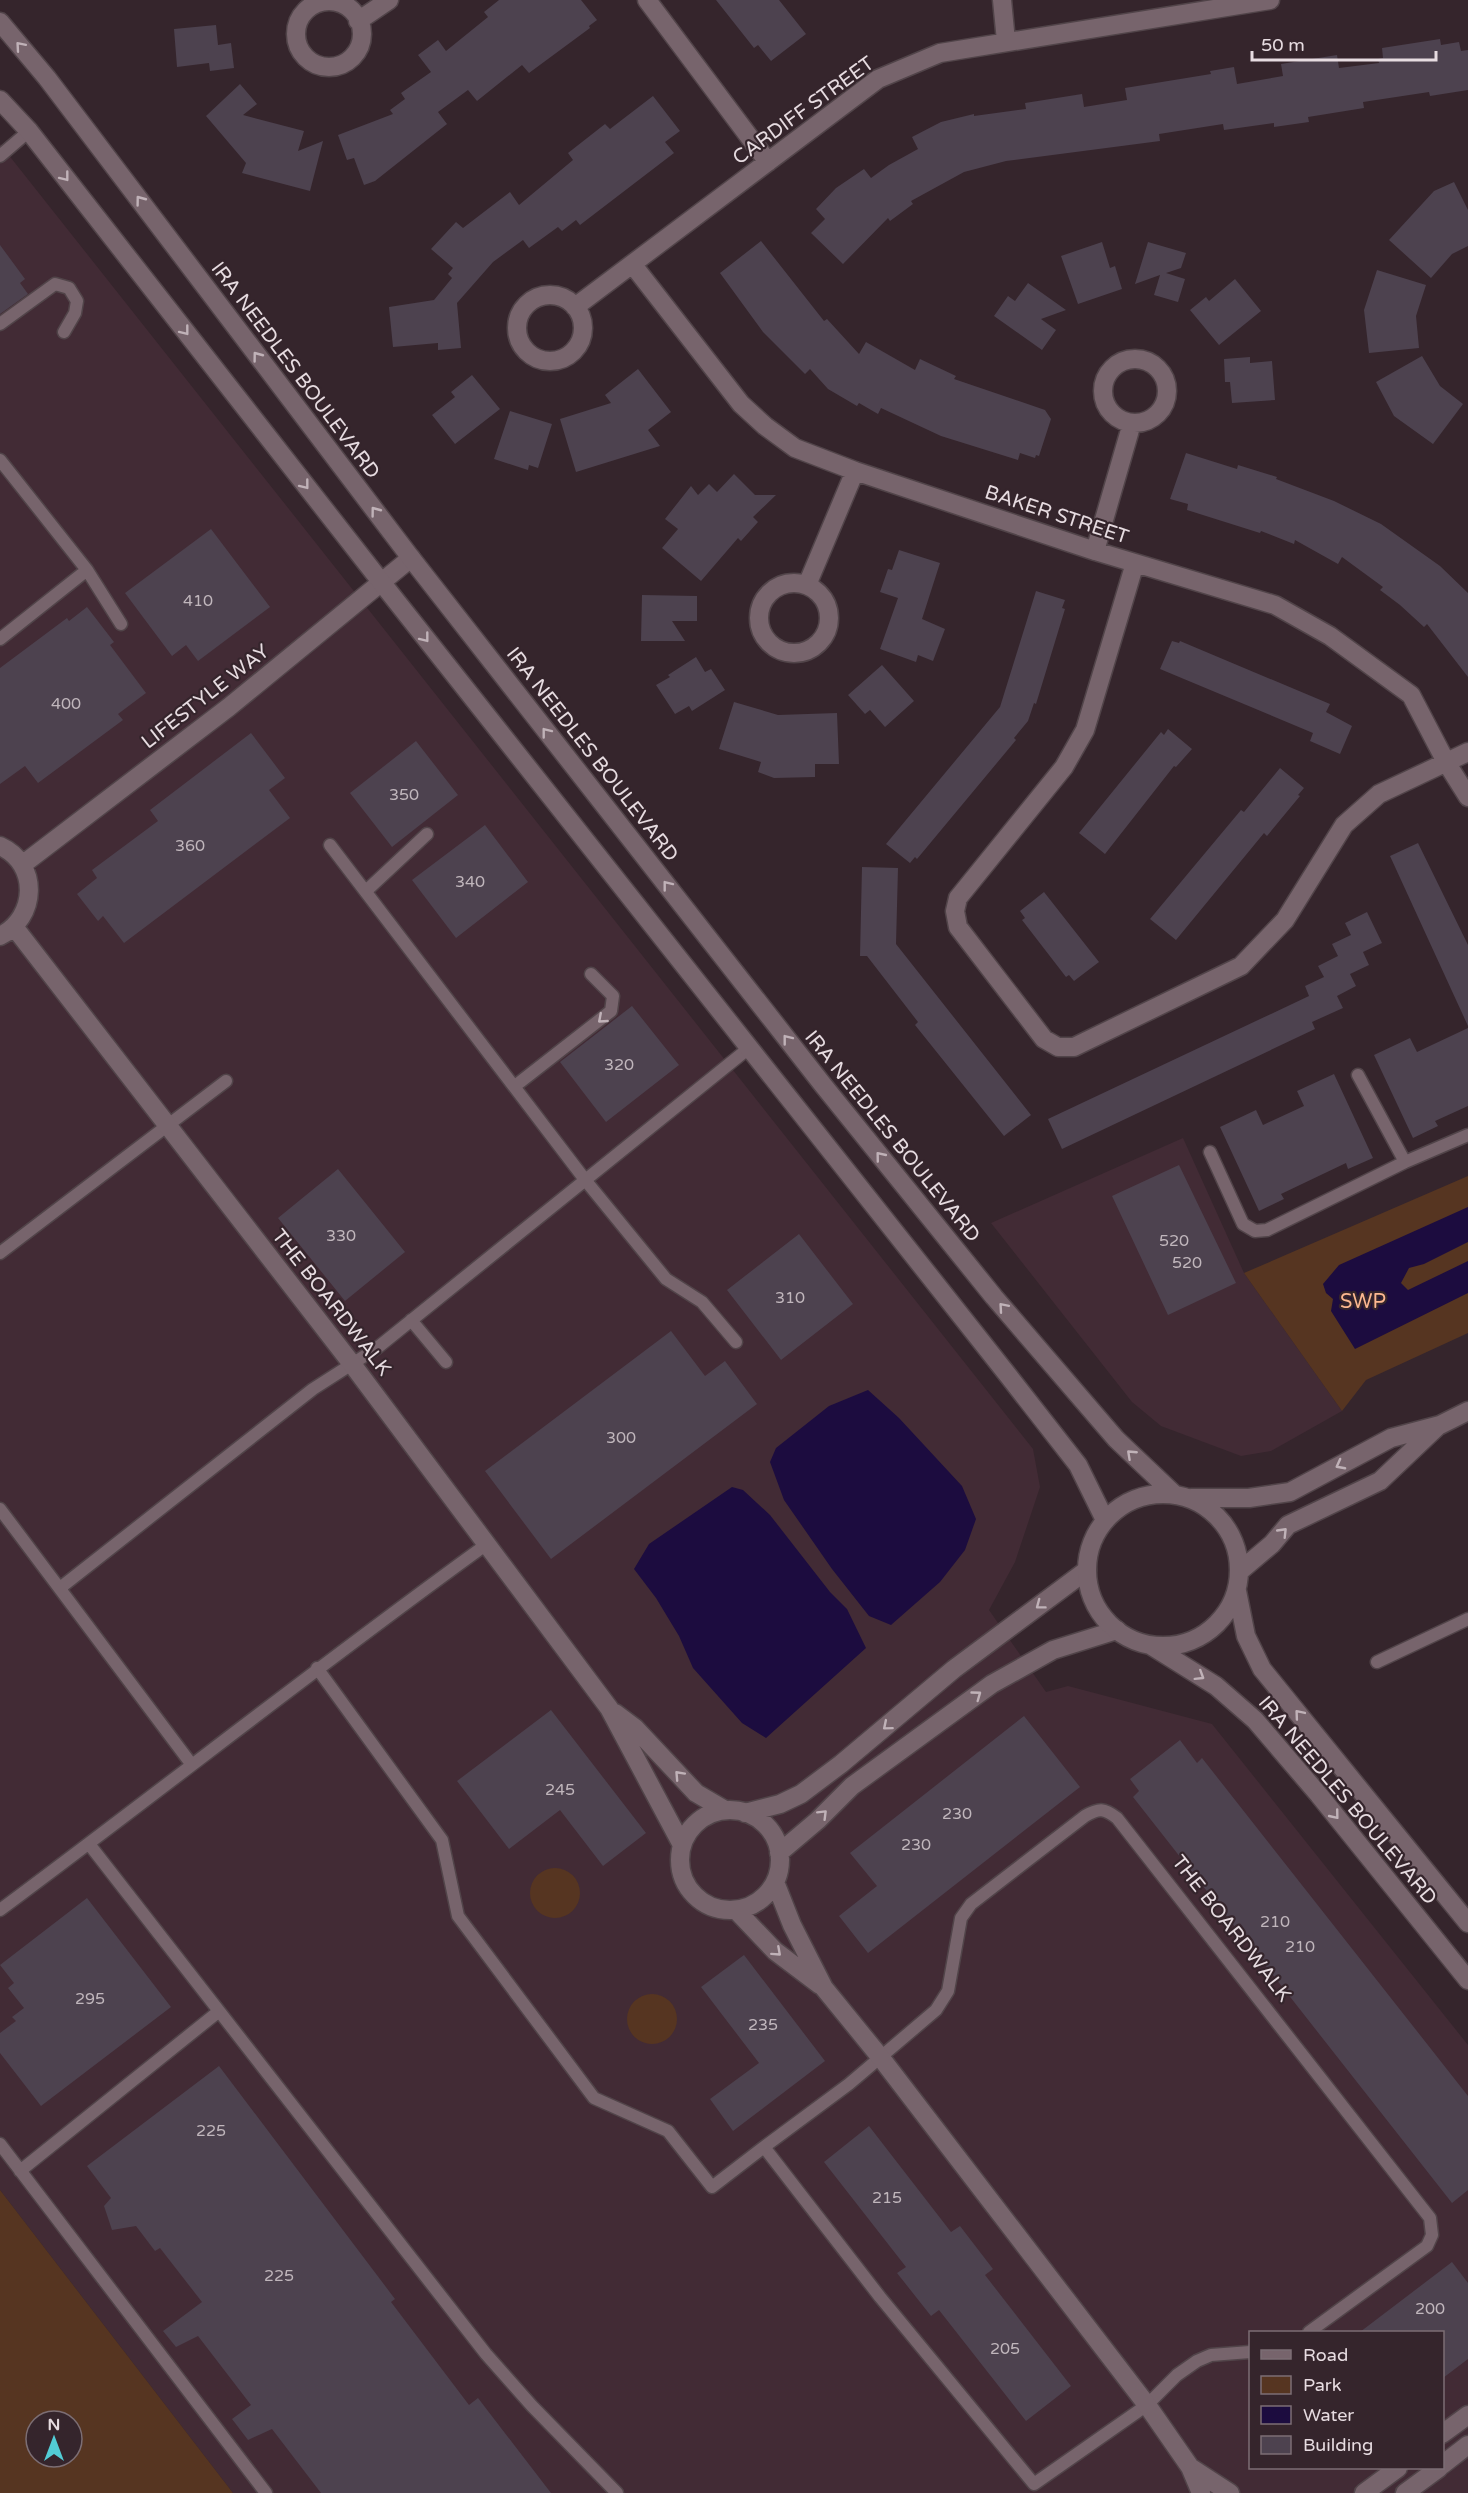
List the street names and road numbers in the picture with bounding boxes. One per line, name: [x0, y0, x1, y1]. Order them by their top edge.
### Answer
street label: CARDIFF STREET: [728, 51, 879, 170]
street label: IRA NEEDLES BOULEVARD: [206, 257, 385, 484]
street label: BAKER STREET: [982, 480, 1132, 550]
street label: LIFESTYLE WAY: [137, 639, 275, 754]
street label: IRA NEEDLES BOULEVARD: [501, 643, 683, 866]
street label: IRA NEEDLES BOULEVARD: [799, 1026, 985, 1247]
street label: THE BOARDWALK: [267, 1225, 396, 1381]
street label: IRA NEEDLES BOULEVARD: [1253, 1691, 1442, 1910]
street label: THE BOARDWALK: [1167, 1851, 1296, 2007]

